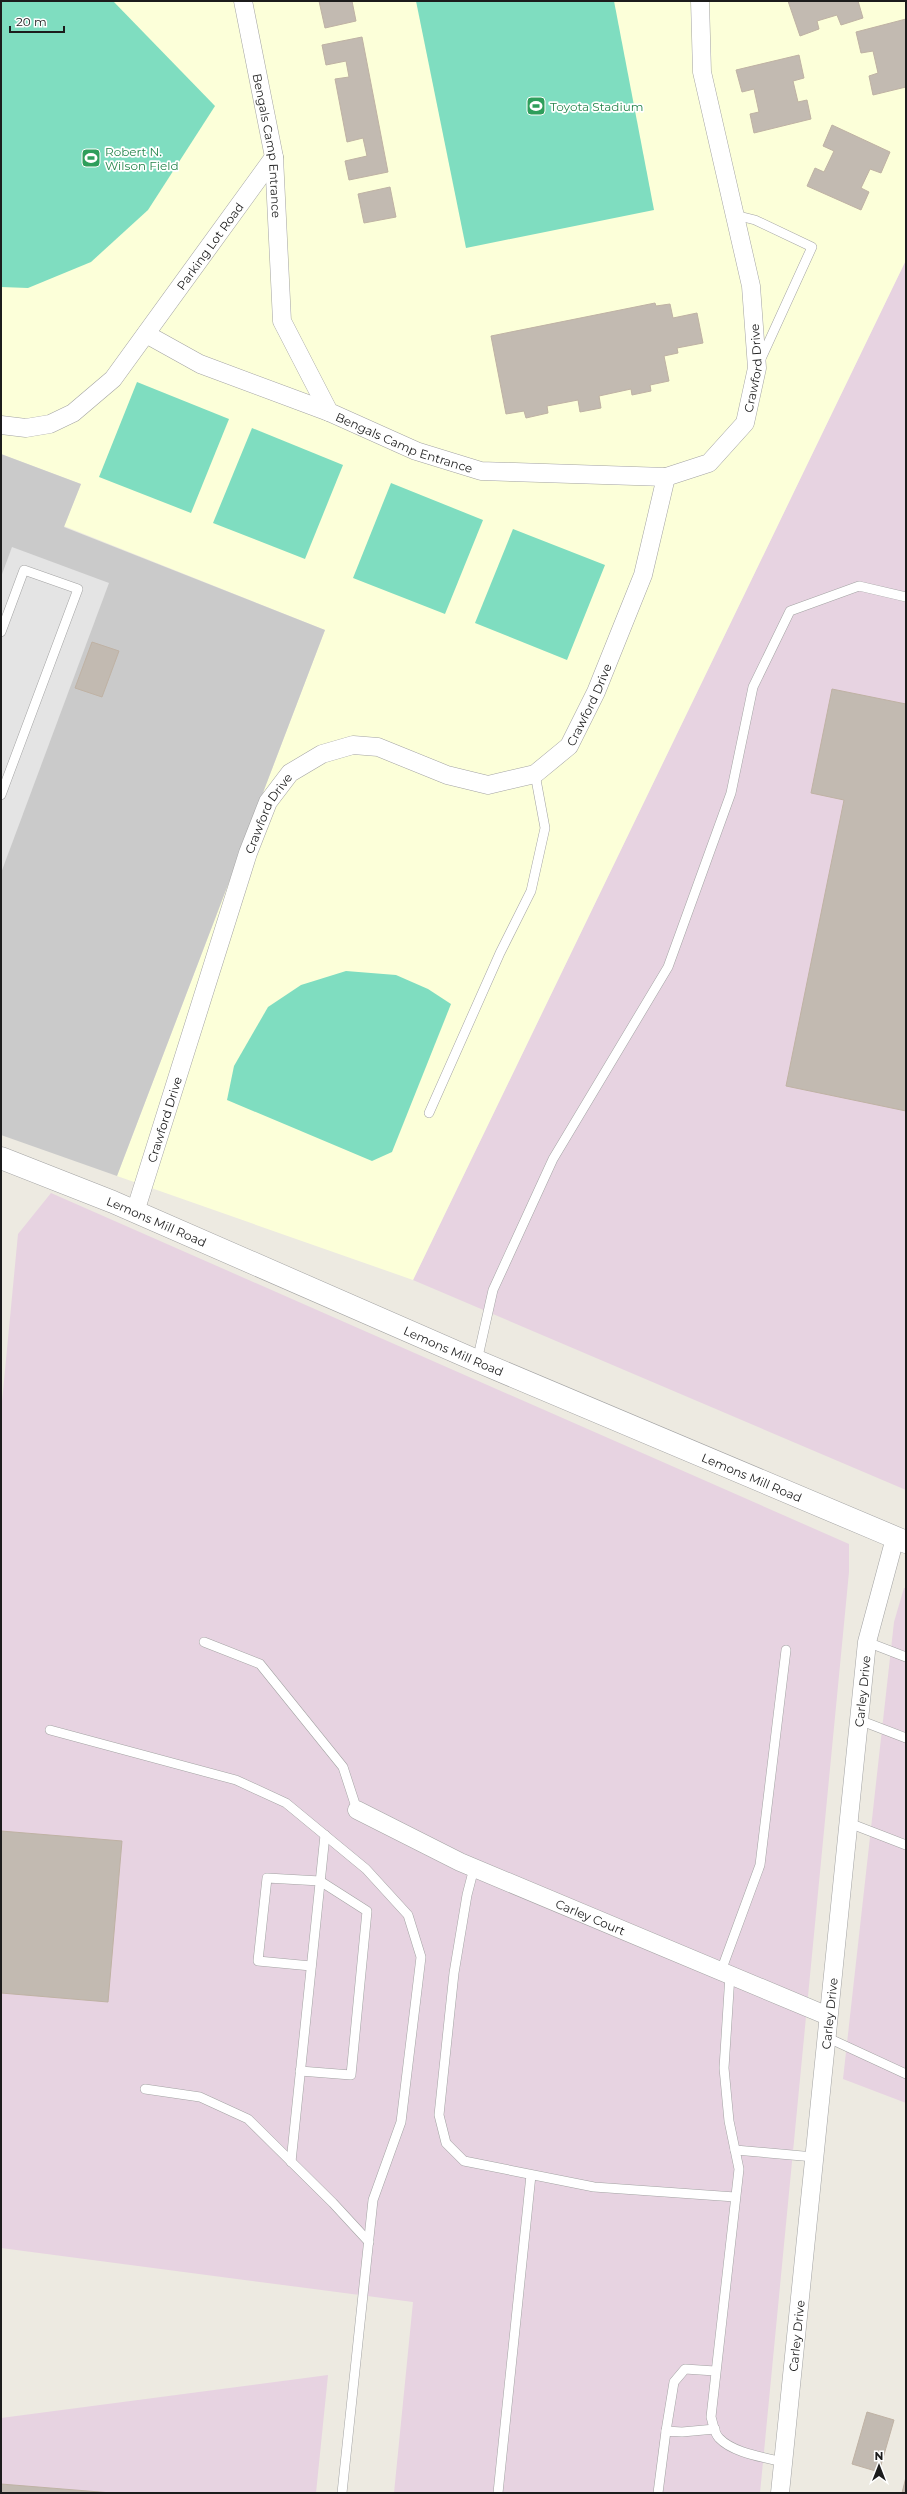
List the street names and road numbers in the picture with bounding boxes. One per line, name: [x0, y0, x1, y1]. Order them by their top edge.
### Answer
street label: Bengals Camp Entrance: [250, 72, 284, 218]
street label: Parking Lot Road: [173, 199, 246, 292]
street label: Crawford Drive: [740, 323, 765, 414]
street label: Bengals Camp Entrance: [334, 409, 475, 476]
street label: Crawford Drive: [563, 661, 614, 748]
street label: Crawford Drive: [241, 770, 295, 856]
street label: Crawford Drive: [144, 1075, 185, 1164]
street label: Lemons Mill Road: [105, 1193, 209, 1249]
street label: Lemons Mill Road: [401, 1322, 506, 1379]
street label: Lemons Mill Road: [700, 1449, 804, 1505]
street label: Carley Drive: [851, 1655, 873, 1728]
street label: Carley Court: [554, 1895, 628, 1938]
street label: Carley Drive: [818, 1977, 840, 2050]
street label: Carley Drive: [785, 2299, 807, 2372]

